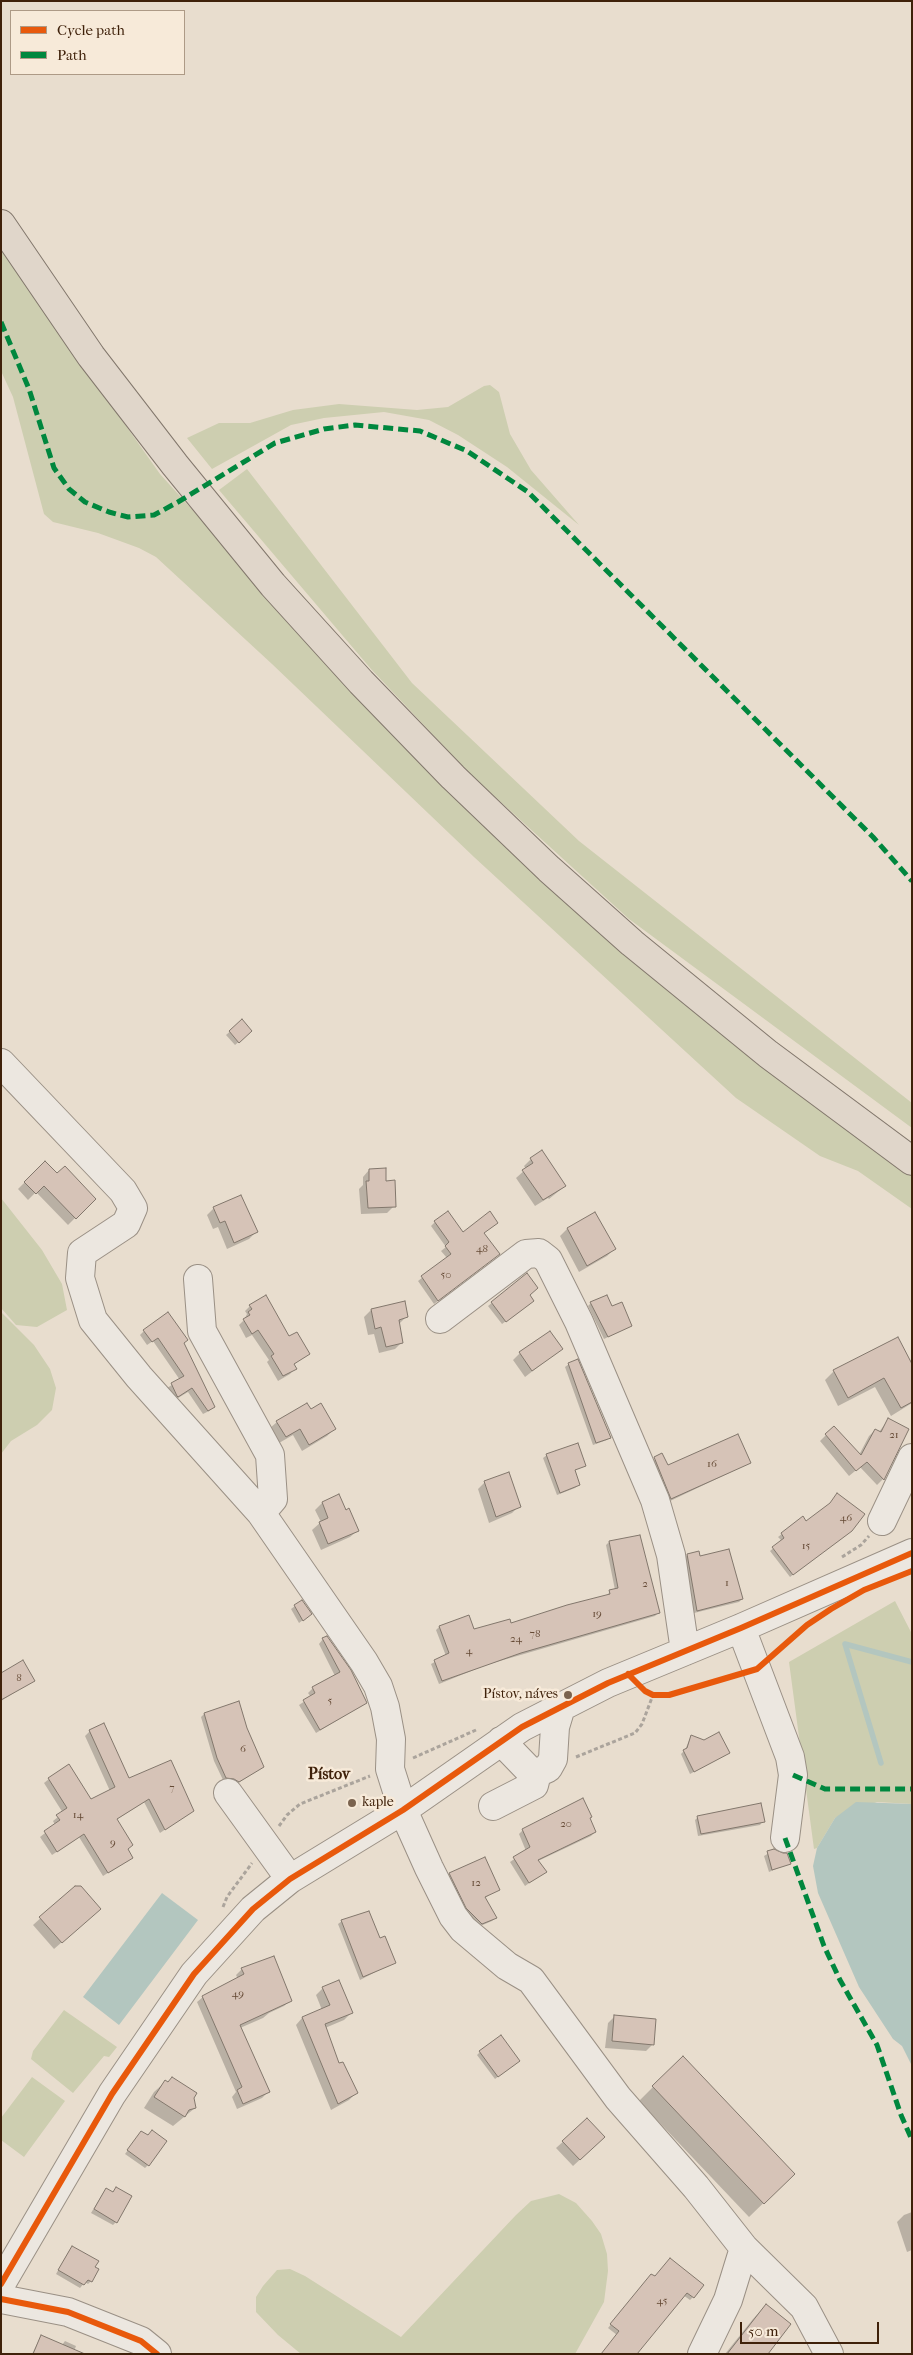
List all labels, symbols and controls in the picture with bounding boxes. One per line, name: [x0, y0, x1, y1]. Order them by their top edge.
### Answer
legend: [10, 10, 185, 75]
text: Cycle path: [57, 21, 125, 39]
text: Path: [57, 46, 87, 64]
house number: 48: [476, 1242, 488, 1256]
house number: 50: [441, 1268, 451, 1282]
house number: 21: [889, 1428, 899, 1442]
house number: 16: [707, 1457, 717, 1471]
house number: 46: [840, 1511, 852, 1525]
house number: 15: [802, 1539, 810, 1553]
house number: 1: [725, 1576, 729, 1590]
house number: 2: [642, 1577, 648, 1591]
house number: 19: [592, 1607, 602, 1621]
house number: 78: [530, 1627, 540, 1641]
house number: 24: [510, 1632, 522, 1646]
house number: 4: [466, 1644, 472, 1658]
house number: 8: [16, 1671, 22, 1685]
place label: Pístov, náves: [483, 1687, 558, 1703]
marker: Pístov, náves: [562, 1689, 574, 1701]
house number: 5: [328, 1694, 332, 1708]
house number: 6: [240, 1742, 246, 1756]
district label: Pístov: [308, 1765, 350, 1785]
house number: 7: [169, 1781, 175, 1795]
place label: kaple: [362, 1795, 394, 1811]
marker: kaple: [346, 1797, 358, 1809]
house number: 14: [73, 1808, 83, 1822]
house number: 20: [560, 1817, 572, 1831]
house number: 9: [110, 1836, 116, 1850]
house number: 12: [471, 1876, 481, 1890]
house number: 49: [232, 1987, 244, 2001]
house number: 45: [657, 2294, 667, 2308]
scale bar: [743, 2312, 882, 2344]
text: 50 m: [748, 2322, 778, 2340]

